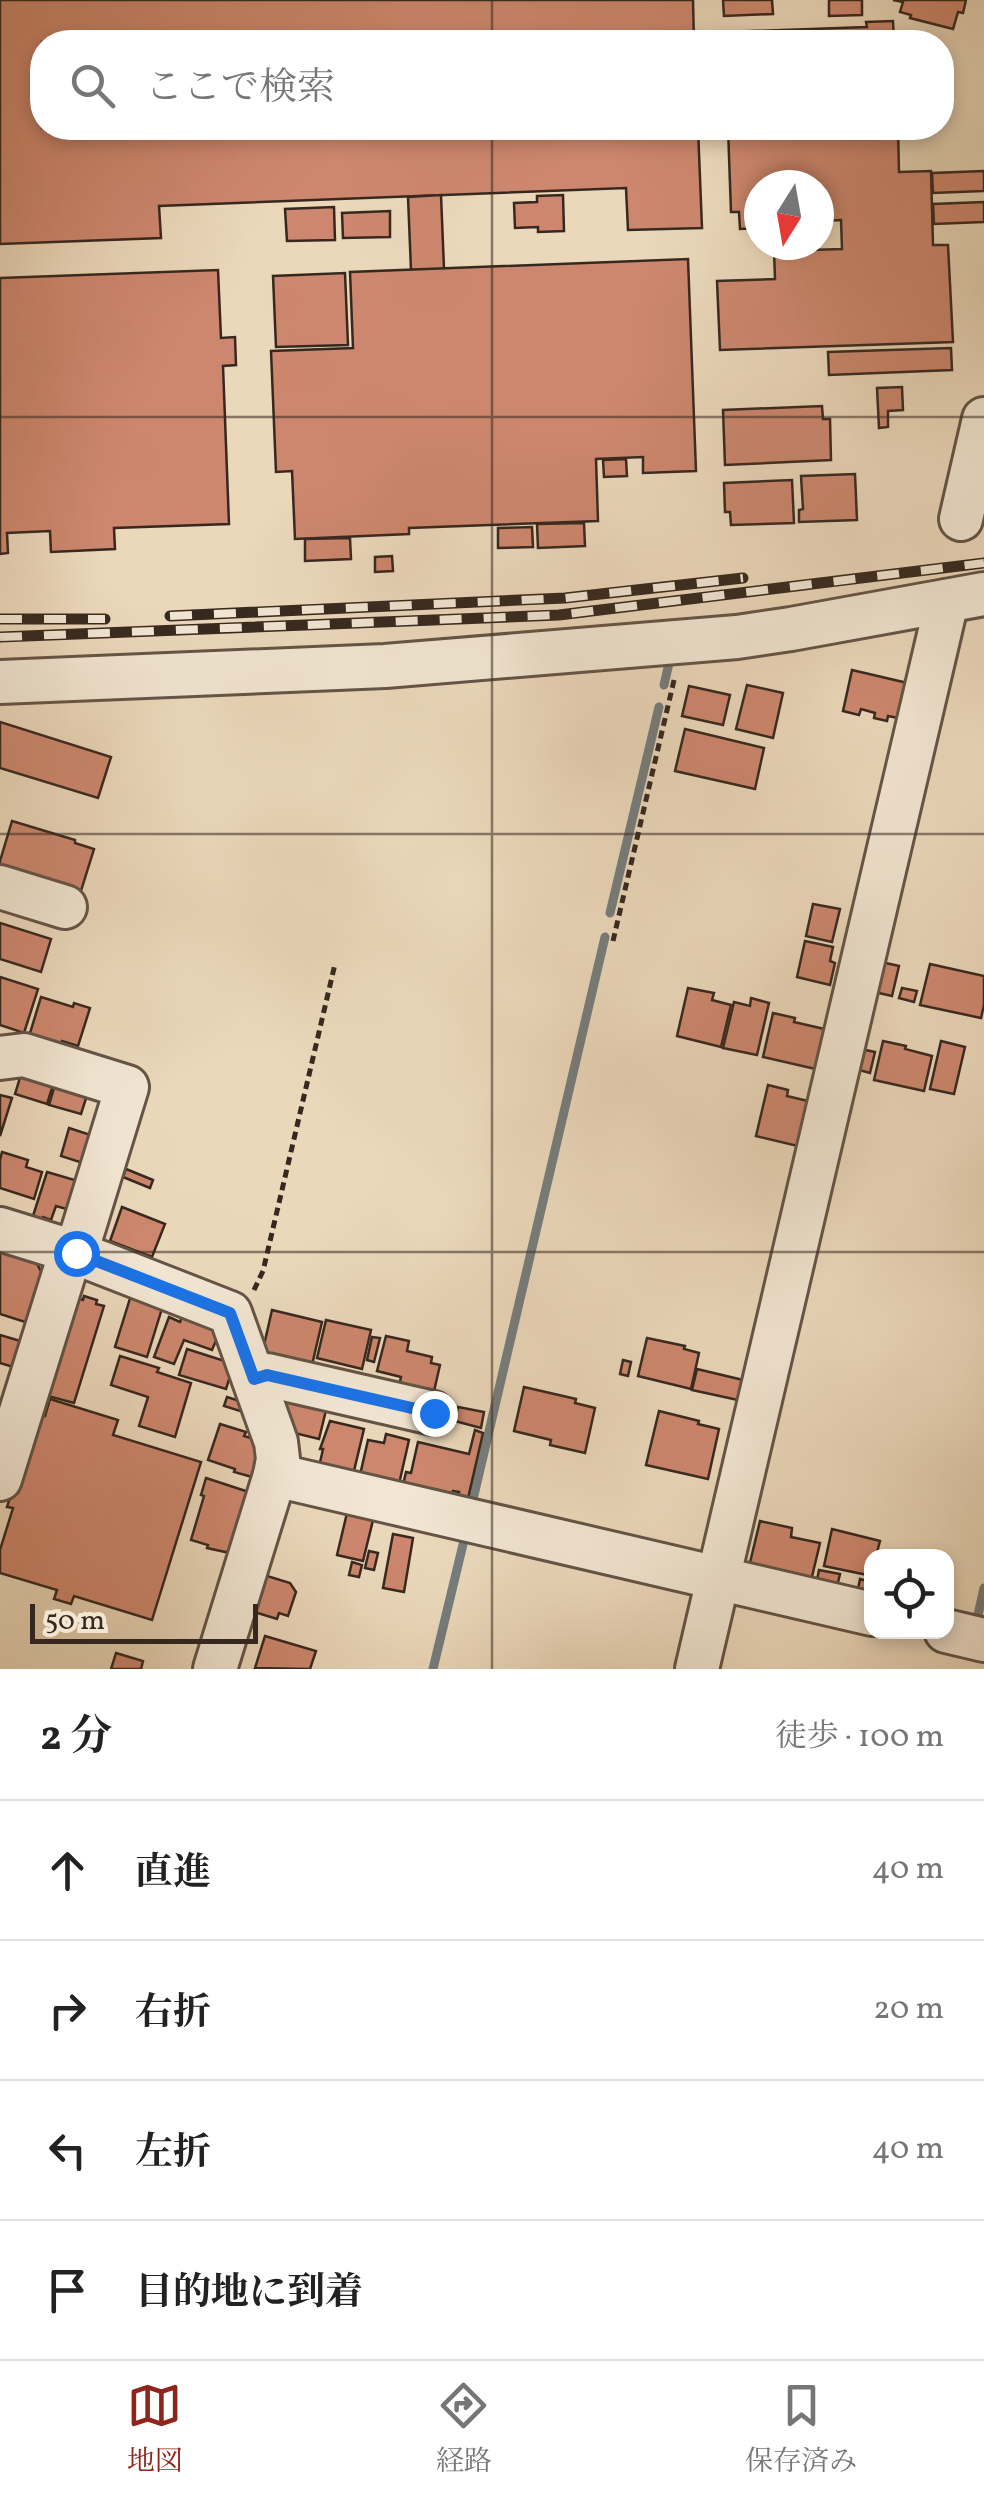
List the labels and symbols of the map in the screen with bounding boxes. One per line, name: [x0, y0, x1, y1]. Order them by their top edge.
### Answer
north arrow: [744, 170, 834, 260]
route start: [54, 1231, 100, 1277]
route end: [412, 1391, 458, 1437]
scale bar: [30, 1599, 258, 1644]

